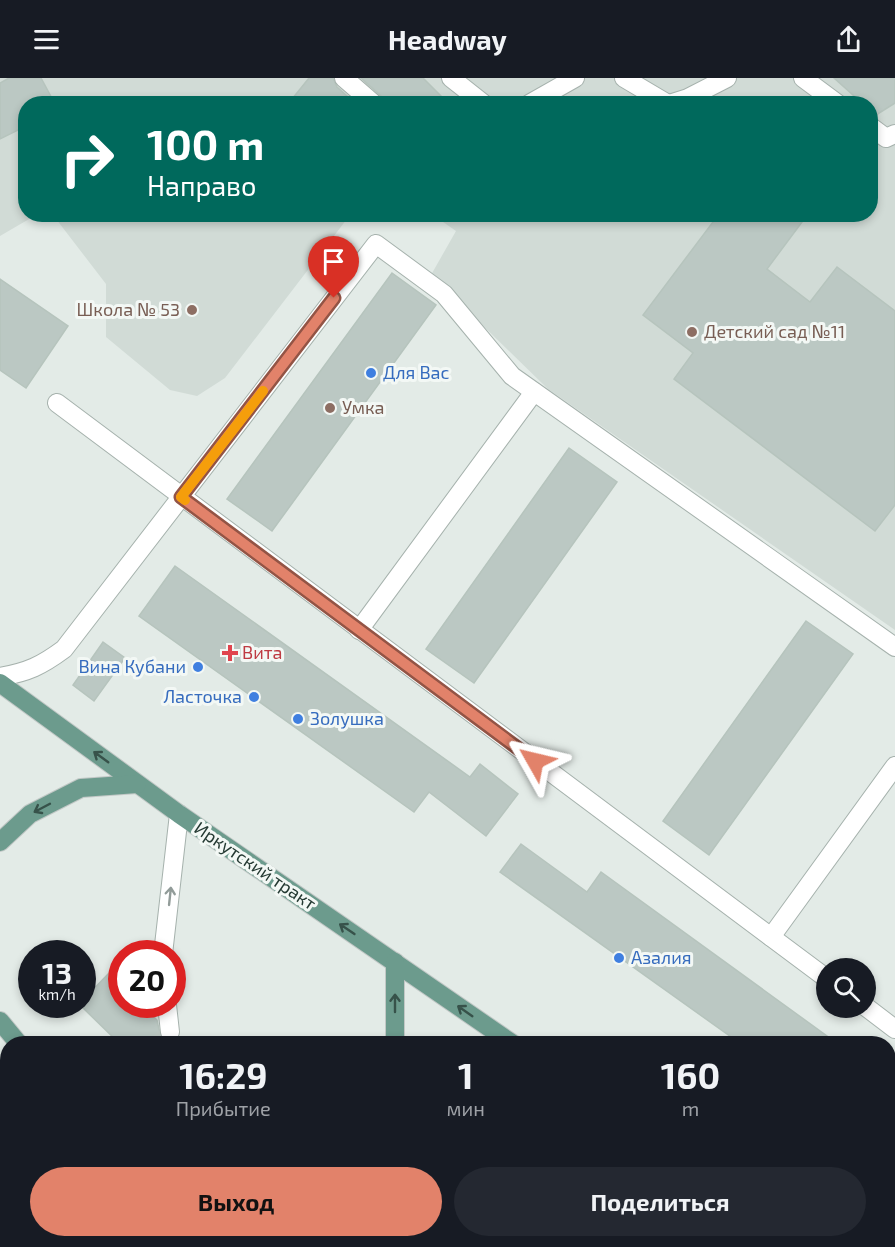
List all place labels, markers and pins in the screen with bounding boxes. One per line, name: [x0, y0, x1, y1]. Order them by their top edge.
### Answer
pin: [308, 236, 359, 298]
place label: Школа № 53: [77, 298, 180, 320]
marker: Школа № 53: [185, 303, 199, 317]
place label: Детский сад №11: [704, 320, 845, 342]
marker: Детский сад №11: [685, 325, 699, 339]
place label: Для Вас: [383, 361, 449, 383]
marker: Для Вас: [364, 366, 378, 380]
place label: Умка: [342, 396, 385, 418]
marker: Умка: [323, 401, 337, 415]
place label: Вита: [242, 641, 282, 663]
marker: Вита: [223, 646, 237, 660]
place label: Вина Кубани: [78, 655, 186, 677]
marker: Вина Кубани: [191, 660, 205, 674]
place label: Ласточка: [163, 685, 242, 707]
marker: Ласточка: [247, 690, 261, 704]
place label: Золушка: [310, 707, 384, 729]
marker: Золушка: [291, 712, 305, 726]
place label: Азалия: [631, 946, 692, 968]
marker: Азалия: [612, 951, 626, 965]

